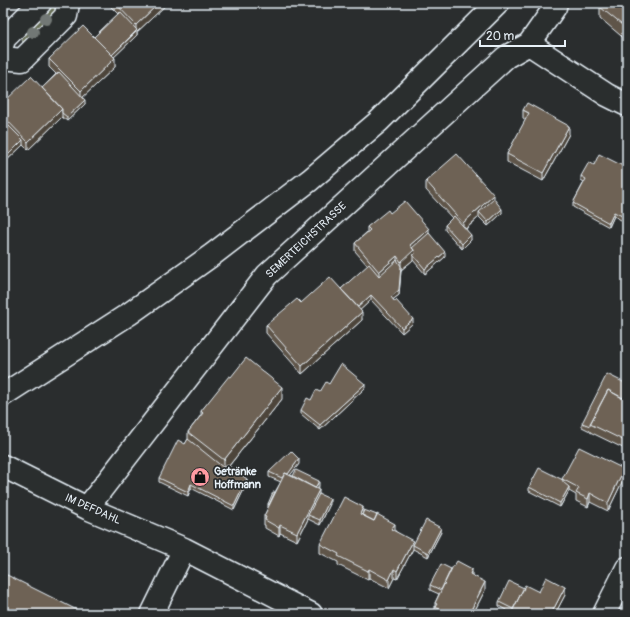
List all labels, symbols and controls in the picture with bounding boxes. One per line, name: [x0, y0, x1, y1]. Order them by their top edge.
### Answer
scale bar: [480, 22, 565, 48]
text: 20 m: [486, 29, 515, 44]
street label: SEMERTEICHSTRASSE: [263, 199, 349, 281]
place label: Getränke Hoffmann: [214, 465, 261, 491]
shop icon: Getränke Hoffmann: [189, 466, 211, 488]
street label: IM DEFDAHL: [63, 491, 123, 527]

